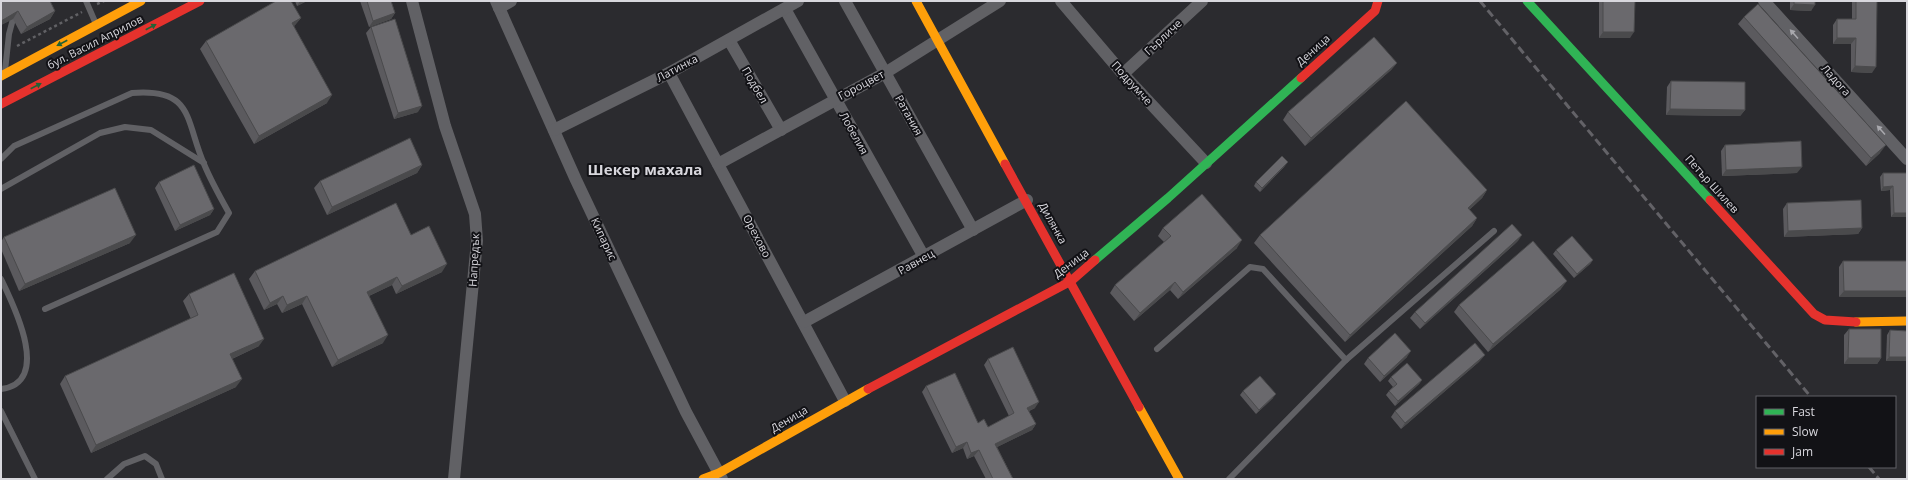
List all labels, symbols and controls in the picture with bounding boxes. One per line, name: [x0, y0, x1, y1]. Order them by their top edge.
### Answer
street label: бул. Васил Априлов: [44, 11, 145, 72]
street label: Гърличе: [1141, 15, 1185, 58]
one-way arrow: [145, 23, 157, 30]
one-way arrow: [1789, 29, 1799, 39]
street label: Деница: [1293, 30, 1333, 69]
one-way arrow: [56, 40, 68, 47]
street label: Латинка: [653, 50, 700, 85]
street label: Подрумче: [1109, 58, 1156, 108]
street label: Ладога: [1818, 61, 1855, 99]
street label: Подбел: [739, 64, 772, 106]
street label: Гороцвет: [835, 66, 886, 103]
one-way arrow: [30, 83, 41, 90]
street label: Ратания: [892, 92, 927, 138]
street label: Лобелия: [837, 109, 872, 157]
one-way arrow: [1877, 126, 1886, 135]
street label: Петър Шилев: [1682, 151, 1743, 216]
district label: Шекер махала: [588, 159, 702, 179]
street label: Дилянка: [1036, 199, 1071, 246]
street label: Орехово: [740, 212, 775, 260]
street label: Кипарис: [588, 215, 621, 263]
street label: Напредък: [465, 233, 482, 287]
street label: Деница: [1050, 244, 1091, 281]
street label: Равнец: [895, 245, 937, 278]
legend: [1756, 396, 1896, 468]
street label: Деница: [767, 402, 810, 435]
text: Fast: [1792, 403, 1815, 420]
text: Slow: [1792, 423, 1819, 440]
text: Jam: [1791, 443, 1813, 460]

